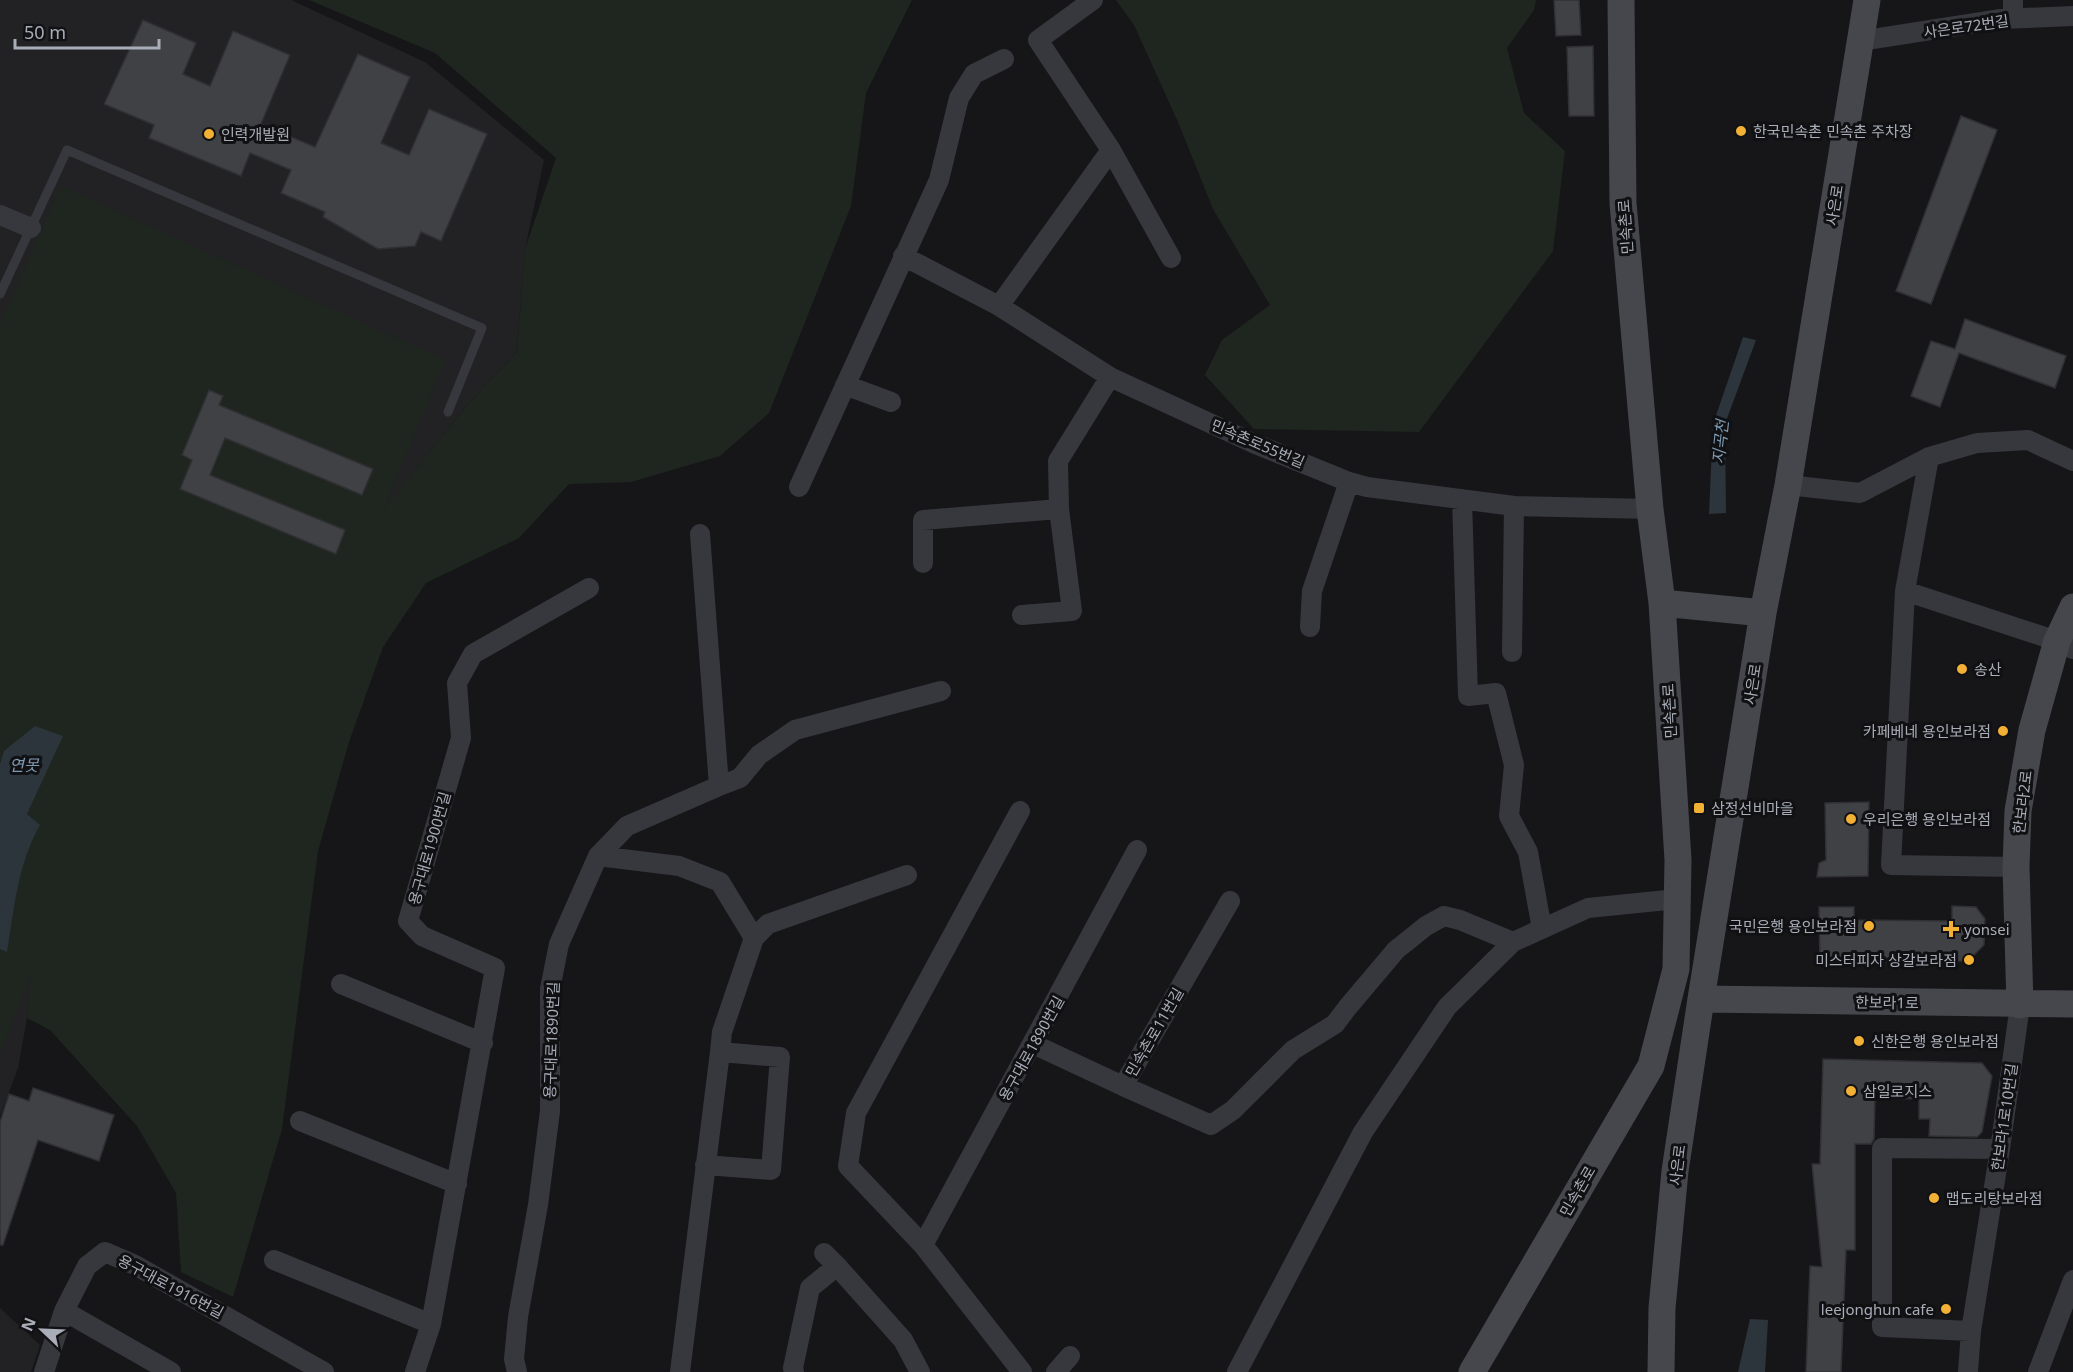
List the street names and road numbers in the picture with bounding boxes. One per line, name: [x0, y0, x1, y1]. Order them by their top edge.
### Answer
street label: 사은로72번길: [1922, 10, 2010, 42]
street label: 사은로: [1821, 183, 1847, 227]
street label: 민속촌로: [1613, 199, 1637, 255]
street label: 민속촌로55번길: [1208, 414, 1308, 472]
street label: 사은로: [1739, 662, 1765, 706]
street label: 민속촌로: [1658, 683, 1680, 739]
street label: 한보라2로: [2008, 769, 2036, 835]
street label: 용구대로1900번길: [403, 789, 455, 907]
street label: 용구대로1890번길: [539, 981, 563, 1099]
street label: 민속촌로11번길: [1120, 984, 1188, 1080]
street label: 한보라1로: [1855, 991, 1919, 1013]
street label: 용구대로1890번길: [994, 992, 1068, 1104]
street label: 한보라1로10번길: [1987, 1062, 2021, 1172]
street label: 사은로: [1665, 1143, 1689, 1187]
street label: 민속촌로: [1555, 1162, 1599, 1220]
street label: 용구대로1916번길: [115, 1250, 227, 1322]

